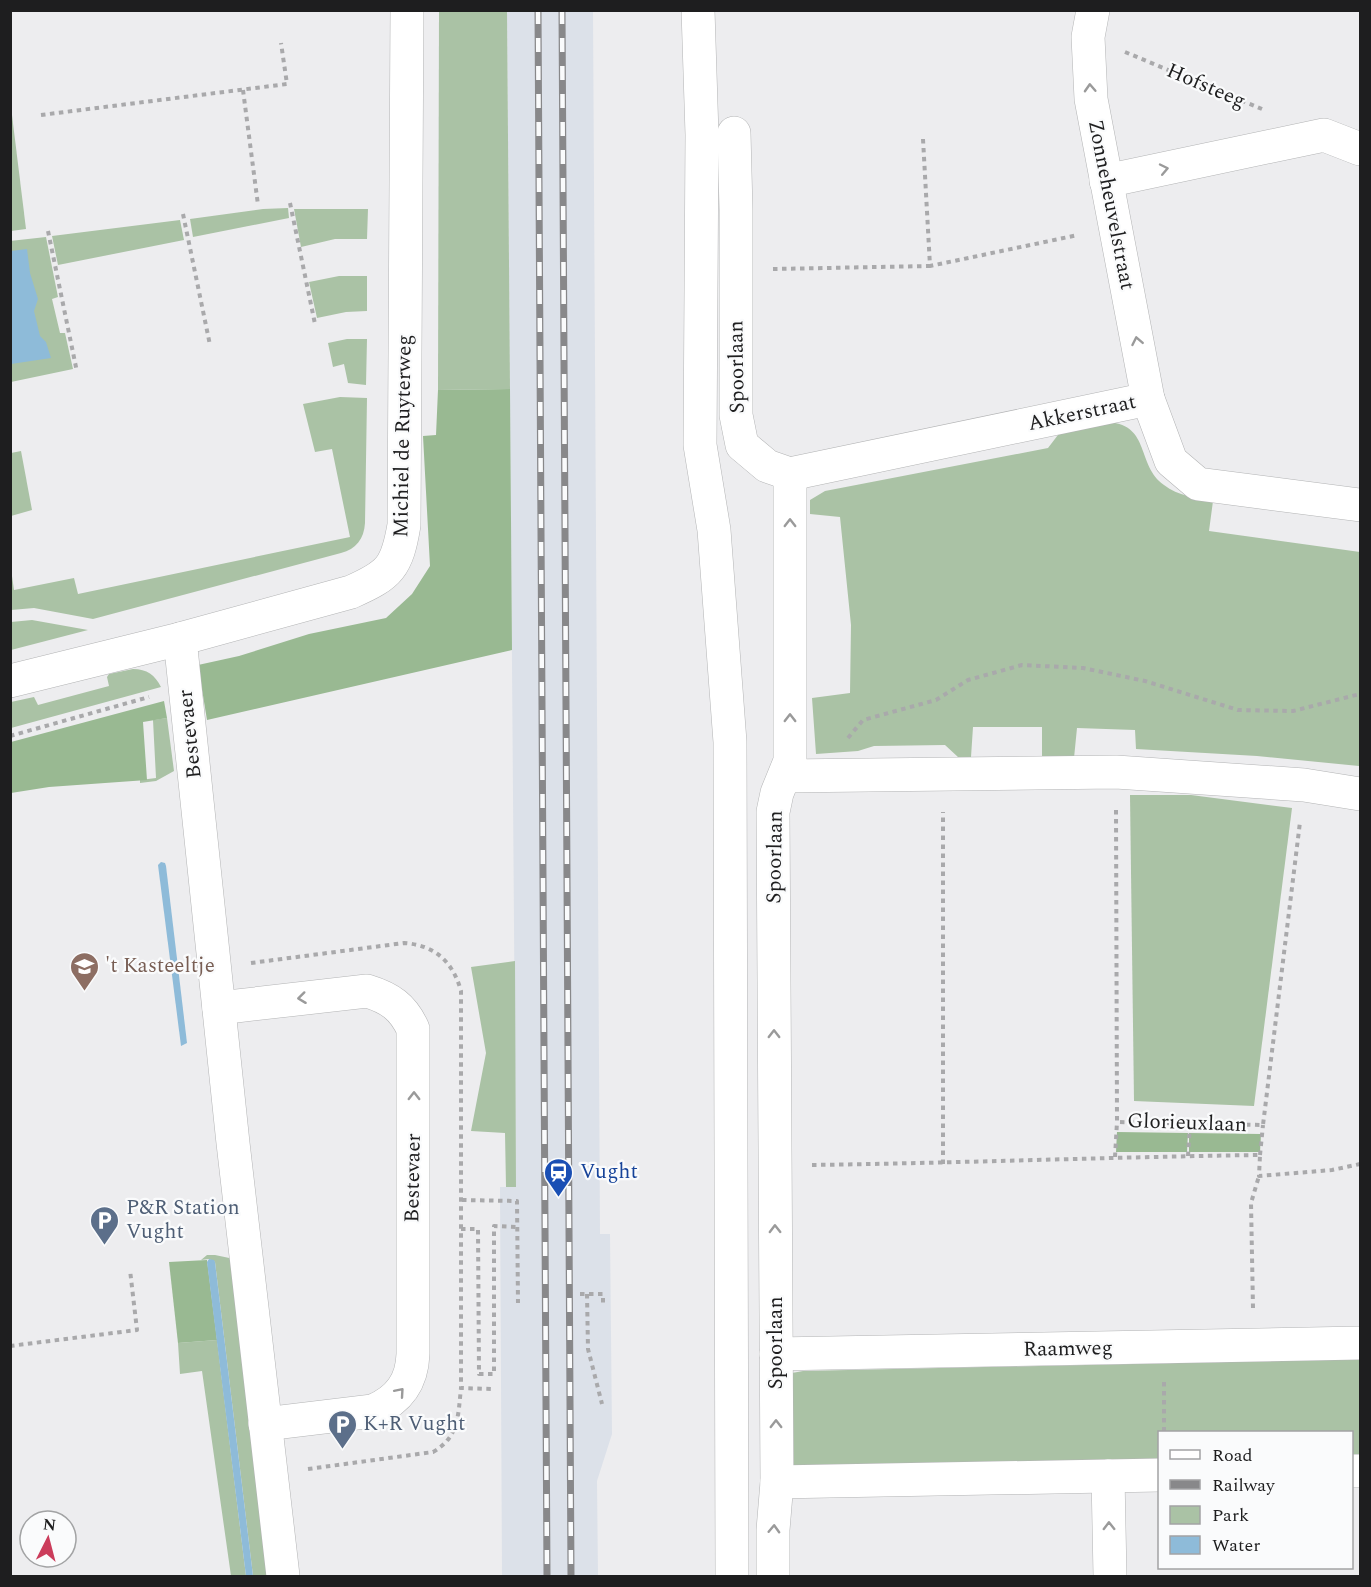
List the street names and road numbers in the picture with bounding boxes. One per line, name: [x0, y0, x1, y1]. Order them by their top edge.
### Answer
street label: Hofsteeg: [1161, 55, 1251, 117]
street label: Zonneheuvelstraat: [1079, 117, 1143, 293]
street label: Spoorlaan: [720, 320, 754, 414]
street label: Michiel de Ruyterweg: [385, 334, 421, 538]
street label: Akkerstraat: [1025, 386, 1139, 440]
street label: Bestevaer: [169, 688, 211, 780]
street label: Spoorlaan: [758, 810, 792, 904]
street label: Glorieuxlaan: [1127, 1105, 1247, 1141]
street label: Bestevaer: [396, 1133, 430, 1223]
street label: Spoorlaan: [760, 1296, 792, 1390]
street label: Raamweg: [1023, 1332, 1113, 1366]

